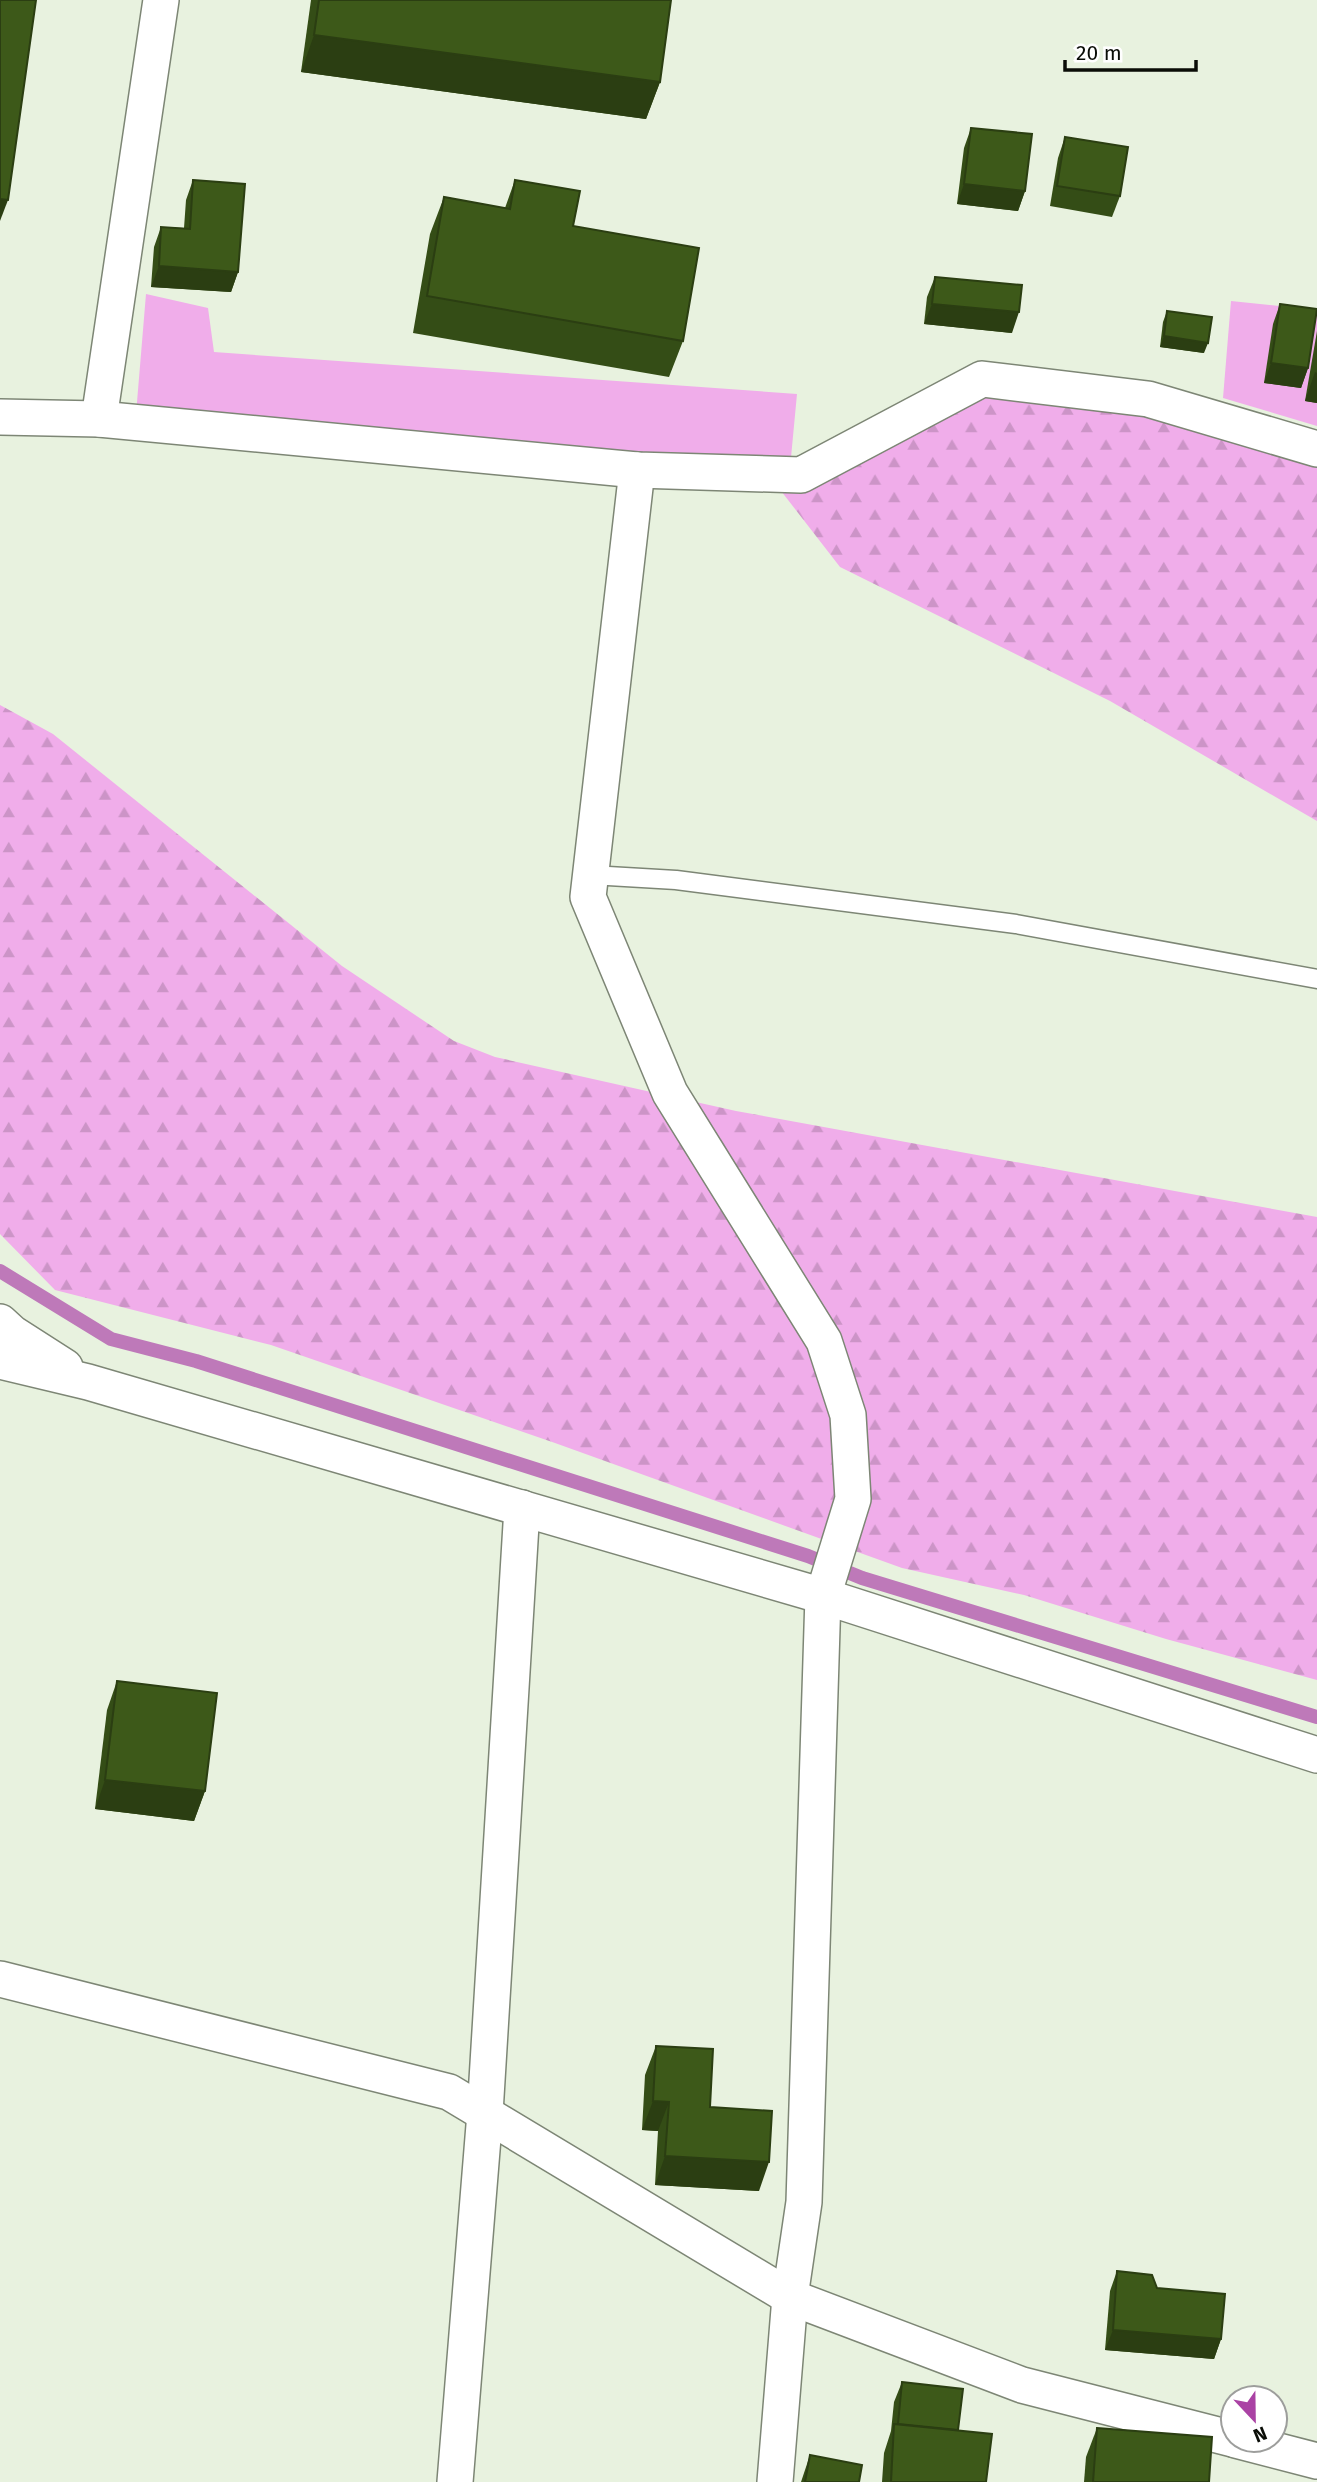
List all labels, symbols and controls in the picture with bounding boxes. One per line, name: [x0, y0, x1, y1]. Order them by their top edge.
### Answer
scale bar: [1065, 28, 1196, 72]
text: 20 m: [1076, 40, 1122, 66]
north arrow: [1219, 2384, 1289, 2454]
text: N: [1250, 2421, 1270, 2447]

